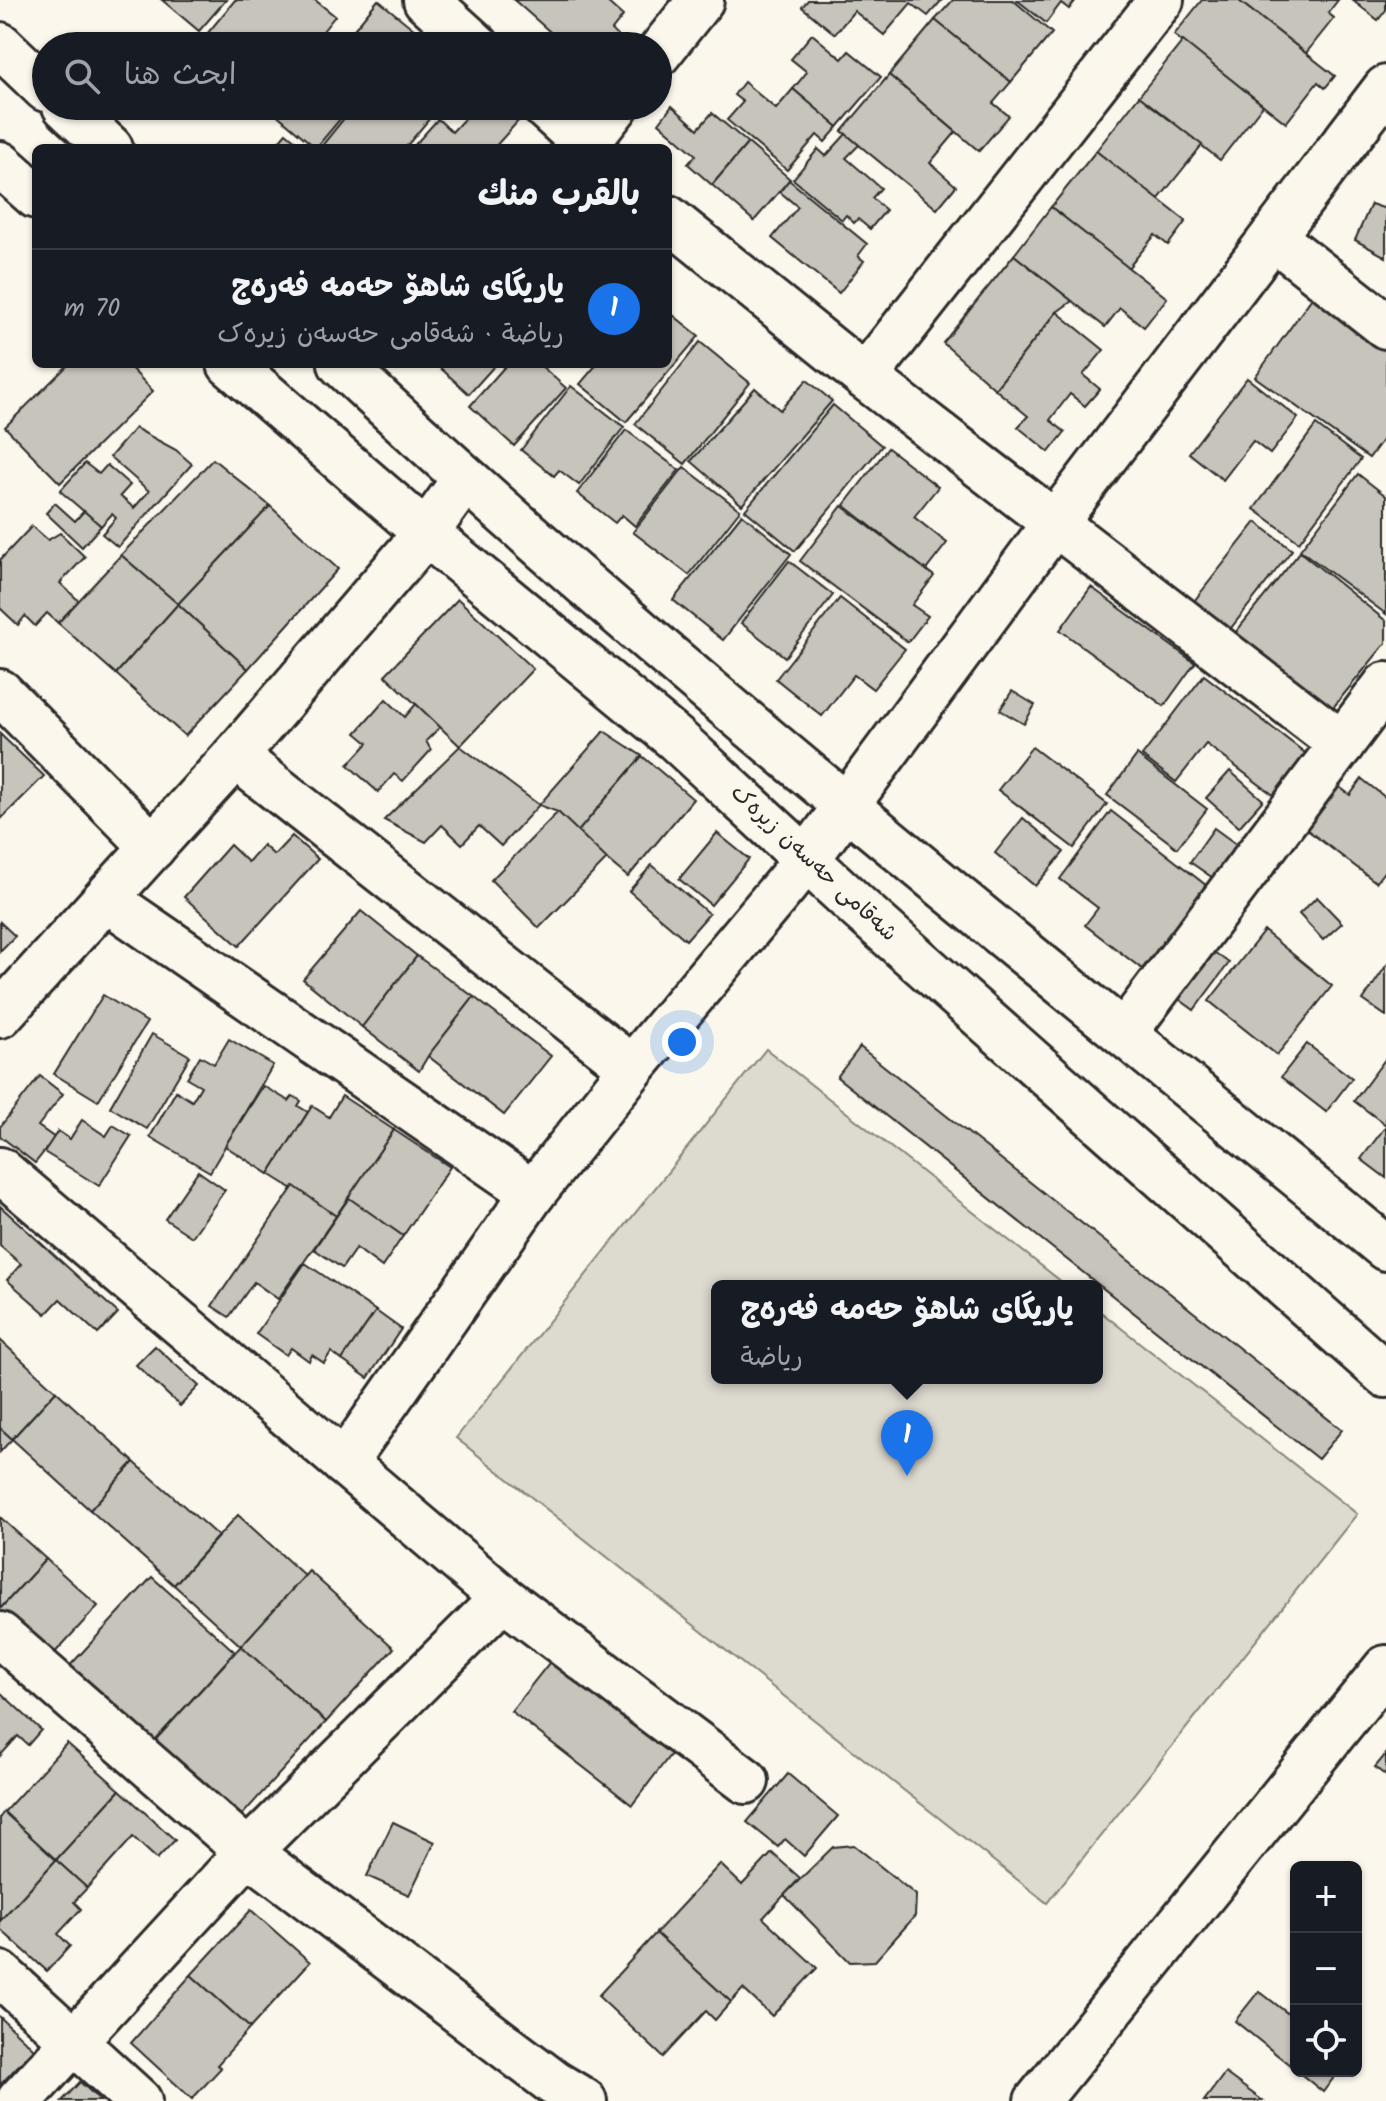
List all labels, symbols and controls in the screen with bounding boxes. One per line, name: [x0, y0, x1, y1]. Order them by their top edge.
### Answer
search box: [32, 32, 672, 120]
text: ابحث هنا: [124, 52, 236, 100]
icon: search: [60, 54, 104, 98]
text: بالقرب منك: [478, 169, 640, 223]
text: یاریگای شاهۆ حەمە فەرەج: [231, 264, 564, 312]
text: 70 m: [64, 288, 120, 330]
text: 1: [610, 288, 618, 330]
text: رياضة · شەقامی حەسەن زیرەک: [218, 314, 564, 356]
street label: شەقامی حەسەن زیرەک: [721, 777, 905, 951]
your location: [662, 1022, 702, 1062]
popup: [711, 1280, 1103, 1384]
text: یاریگای شاهۆ حەمە فەرەج: [741, 1287, 1073, 1335]
text: رياضة: [741, 1337, 803, 1379]
pin: 1: [881, 1410, 933, 1476]
map controls: [1290, 1861, 1362, 2077]
button: +: [1290, 1861, 1362, 1933]
button: −: [1290, 1933, 1362, 2005]
button: locate: [1290, 2005, 1362, 2077]

